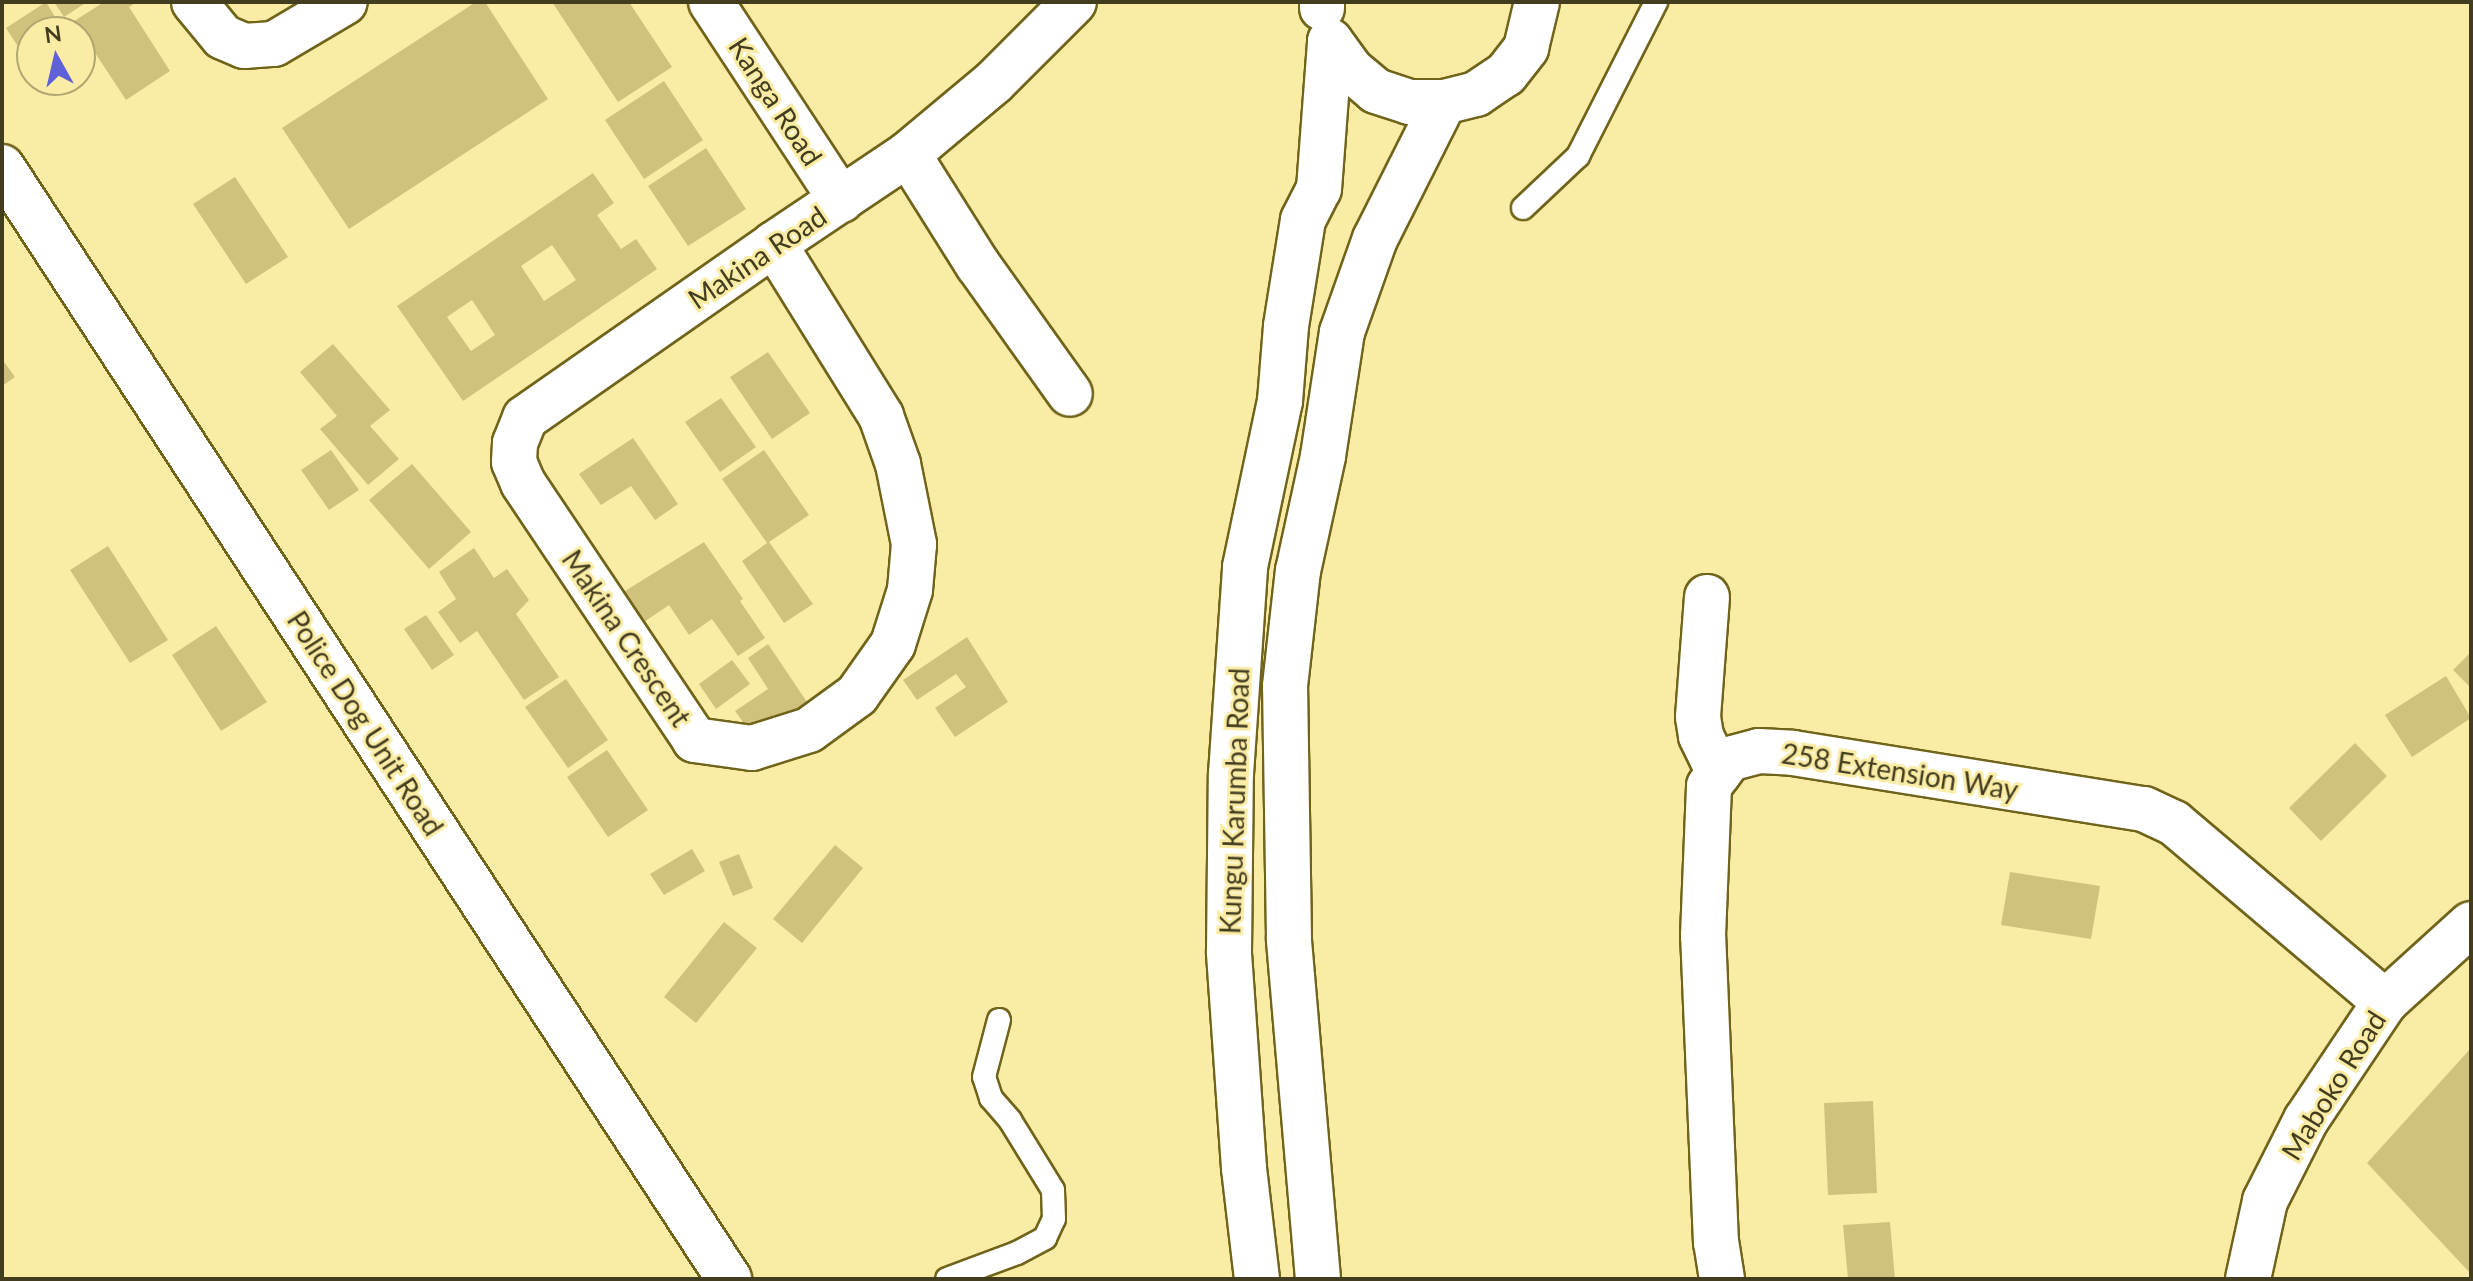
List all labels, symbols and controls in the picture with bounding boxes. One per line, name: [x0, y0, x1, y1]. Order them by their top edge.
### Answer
north arrow: [16, 16, 96, 96]
text: N: [43, 19, 63, 48]
street label: Kanga Road: [722, 31, 830, 171]
street label: Makina Road: [682, 199, 832, 315]
street label: Makina Crescent: [556, 543, 698, 733]
street label: Police Dog Unit Road: [281, 604, 451, 842]
street label: Kungu Karumba Road: [1213, 667, 1255, 935]
street label: 258 Extension Way: [1779, 736, 2021, 806]
street label: Maboko Road: [2274, 1004, 2392, 1166]

